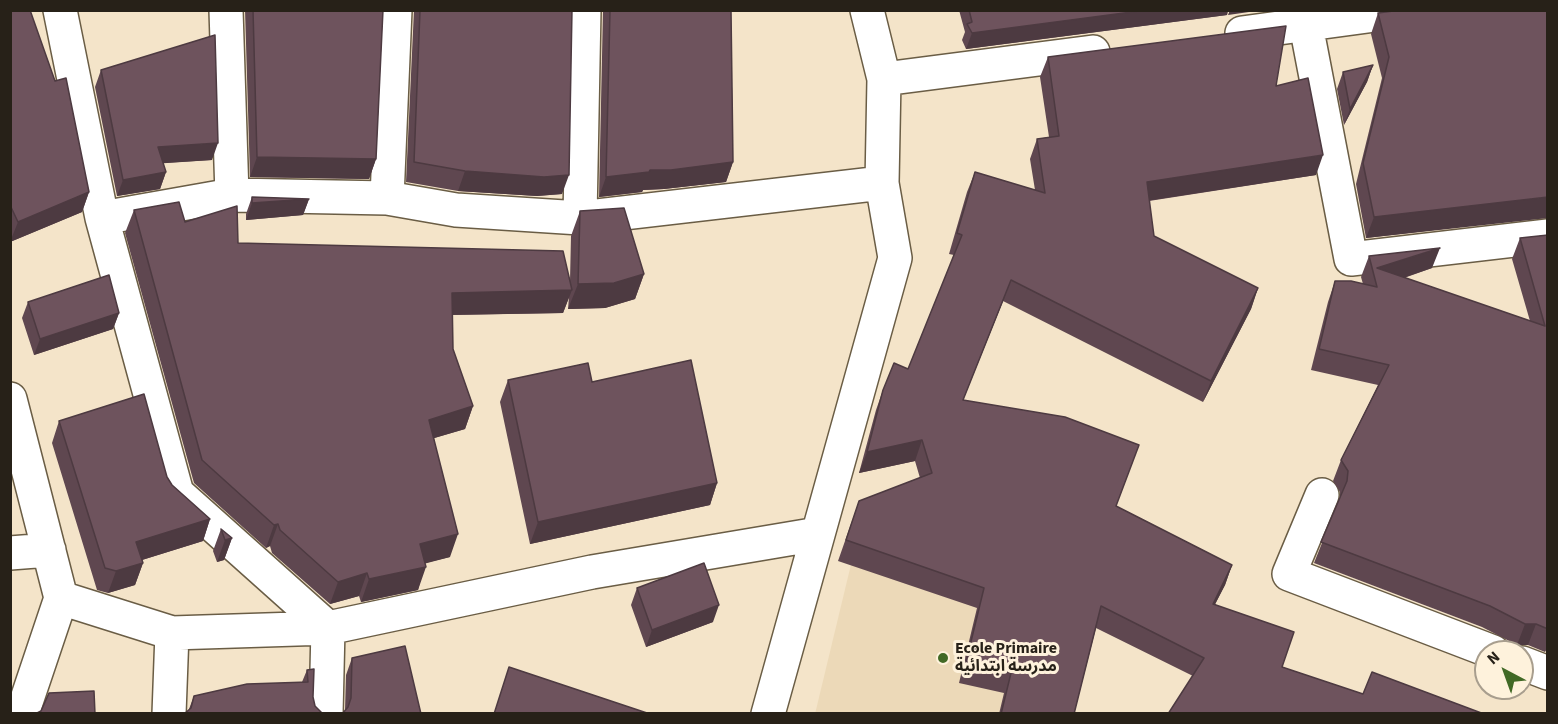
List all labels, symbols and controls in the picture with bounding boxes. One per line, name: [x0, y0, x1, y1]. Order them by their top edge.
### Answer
place label: Ecole Primaire مدرسة ابتدائية: [955, 639, 1057, 677]
north arrow: [1474, 640, 1534, 700]
text: N: [1482, 646, 1505, 670]
marker: Ecole Primaire مدرسة ابتدائية: [936, 651, 950, 665]

